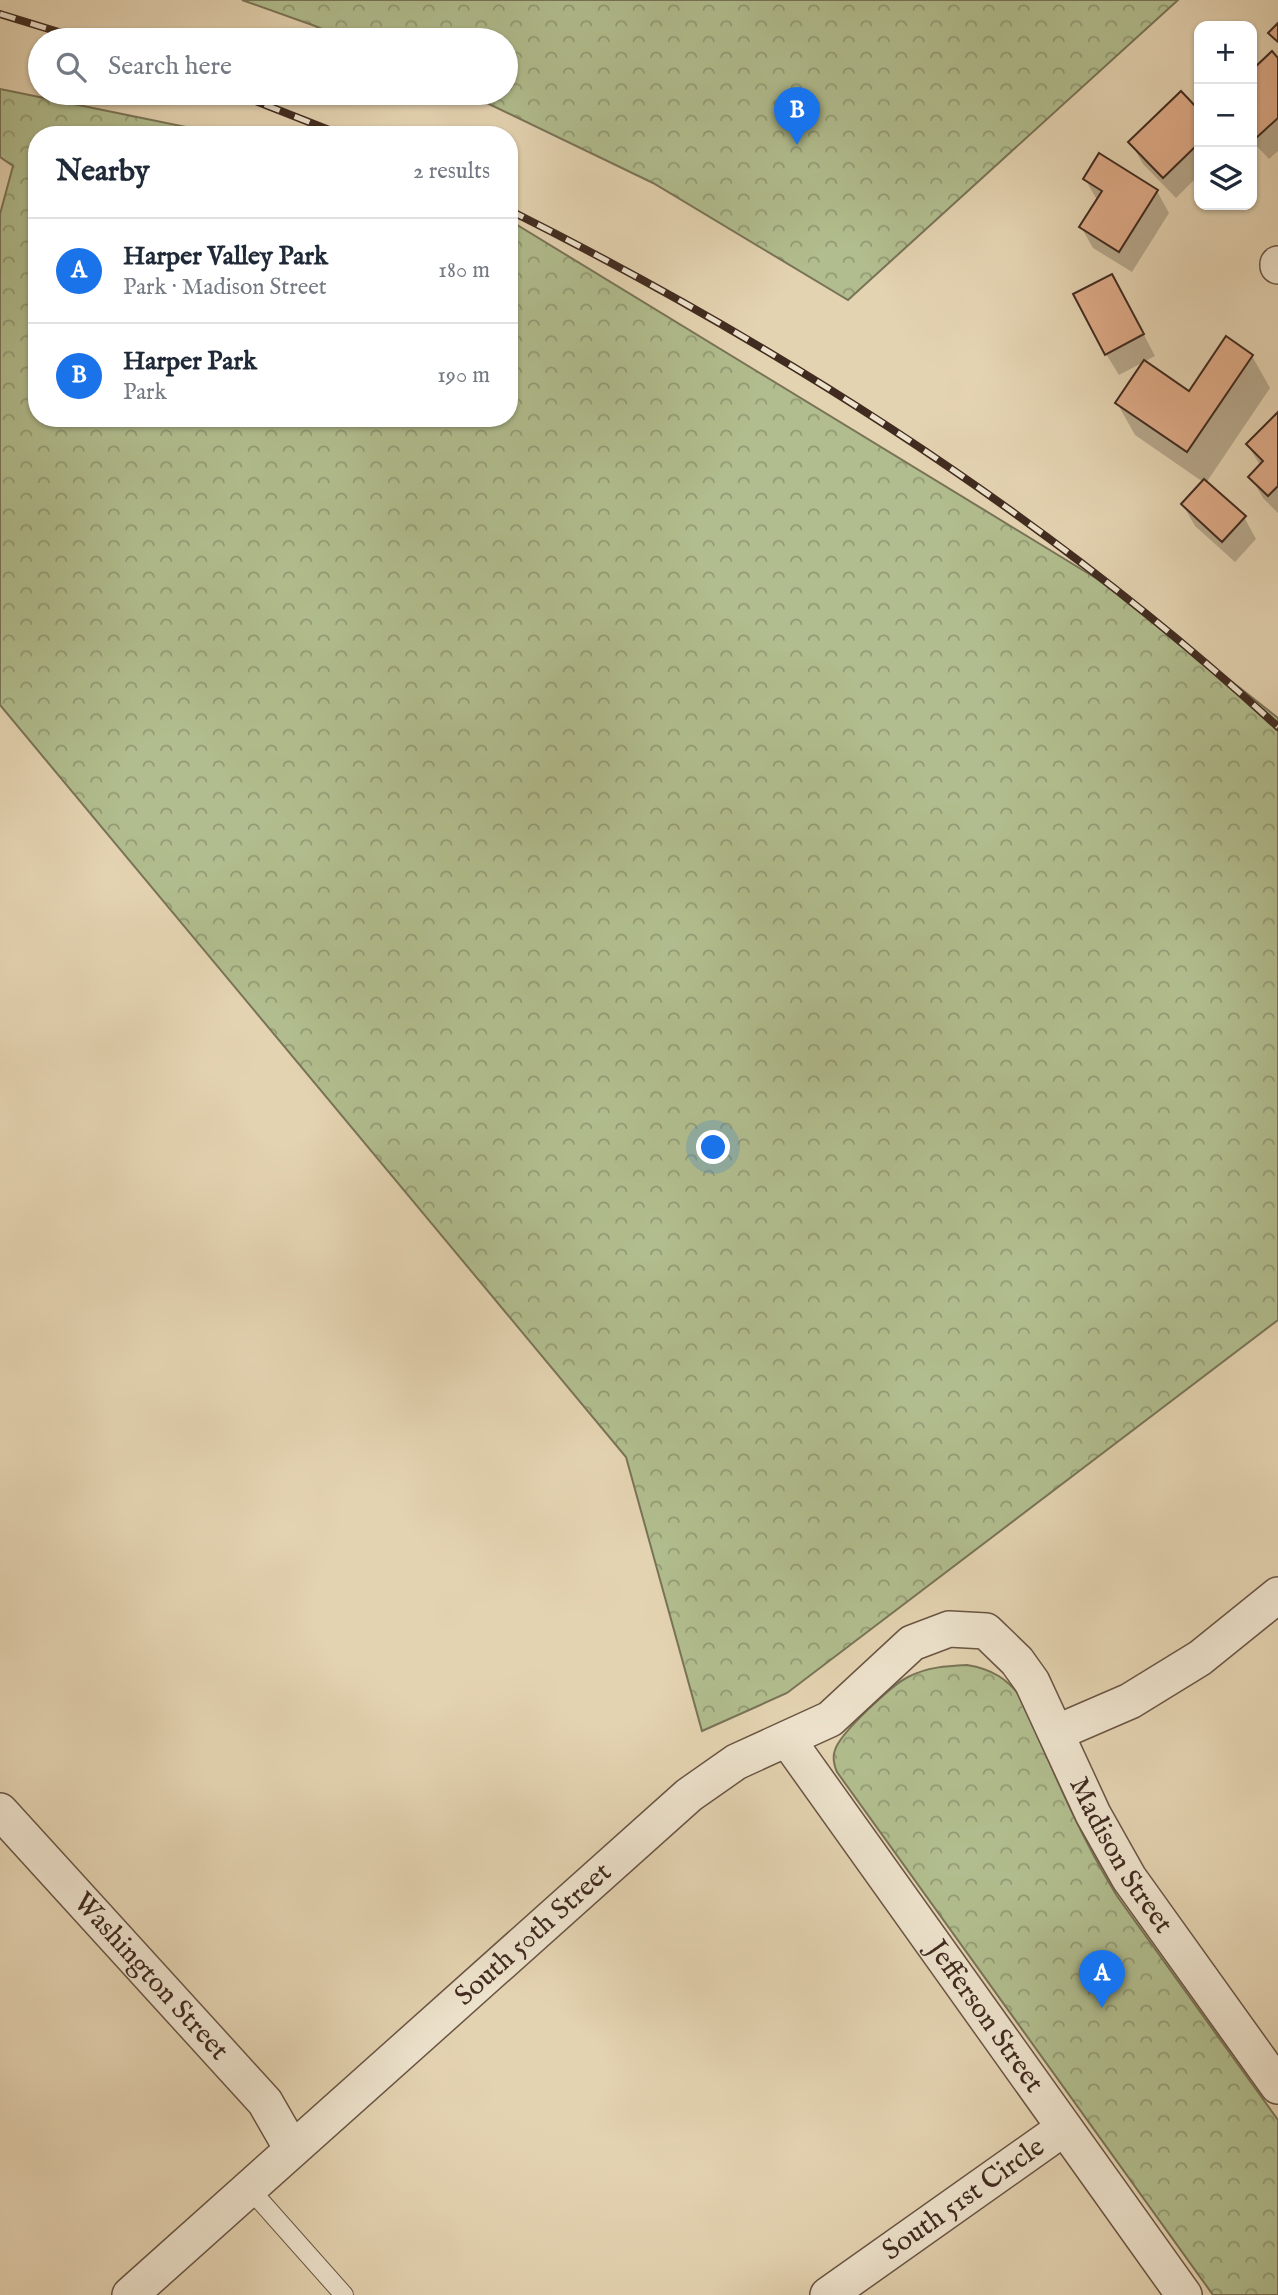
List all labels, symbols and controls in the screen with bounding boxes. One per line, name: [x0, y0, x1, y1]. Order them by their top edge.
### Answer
map controls: [1194, 21, 1257, 210]
button: +: [1194, 21, 1257, 84]
search box: [28, 28, 518, 105]
icon: search: [52, 48, 90, 86]
text: Search here: [108, 50, 232, 83]
button: −: [1194, 84, 1257, 147]
pin: B: [774, 87, 820, 145]
button: layers: [1194, 147, 1257, 210]
text: Nearby: [56, 153, 149, 191]
text: 2 results: [413, 157, 490, 186]
text: Harper Valley Park: [123, 240, 328, 273]
text: A: [71, 256, 87, 285]
text: 180 m: [438, 256, 490, 285]
text: Park · Madison Street: [123, 273, 327, 302]
text: Harper Park: [123, 345, 257, 378]
text: B: [71, 361, 87, 390]
text: 190 m: [437, 361, 490, 390]
text: Park: [123, 378, 167, 407]
your location: [696, 1130, 730, 1164]
street label: Madison Street: [1061, 1771, 1181, 1941]
street label: South 50th Street: [448, 1855, 619, 2014]
street label: Washington Street: [66, 1885, 236, 2068]
street label: Jefferson Street: [917, 1931, 1052, 2100]
pin: A: [1079, 1950, 1125, 2008]
street label: South 51st Circle: [876, 2130, 1052, 2269]

